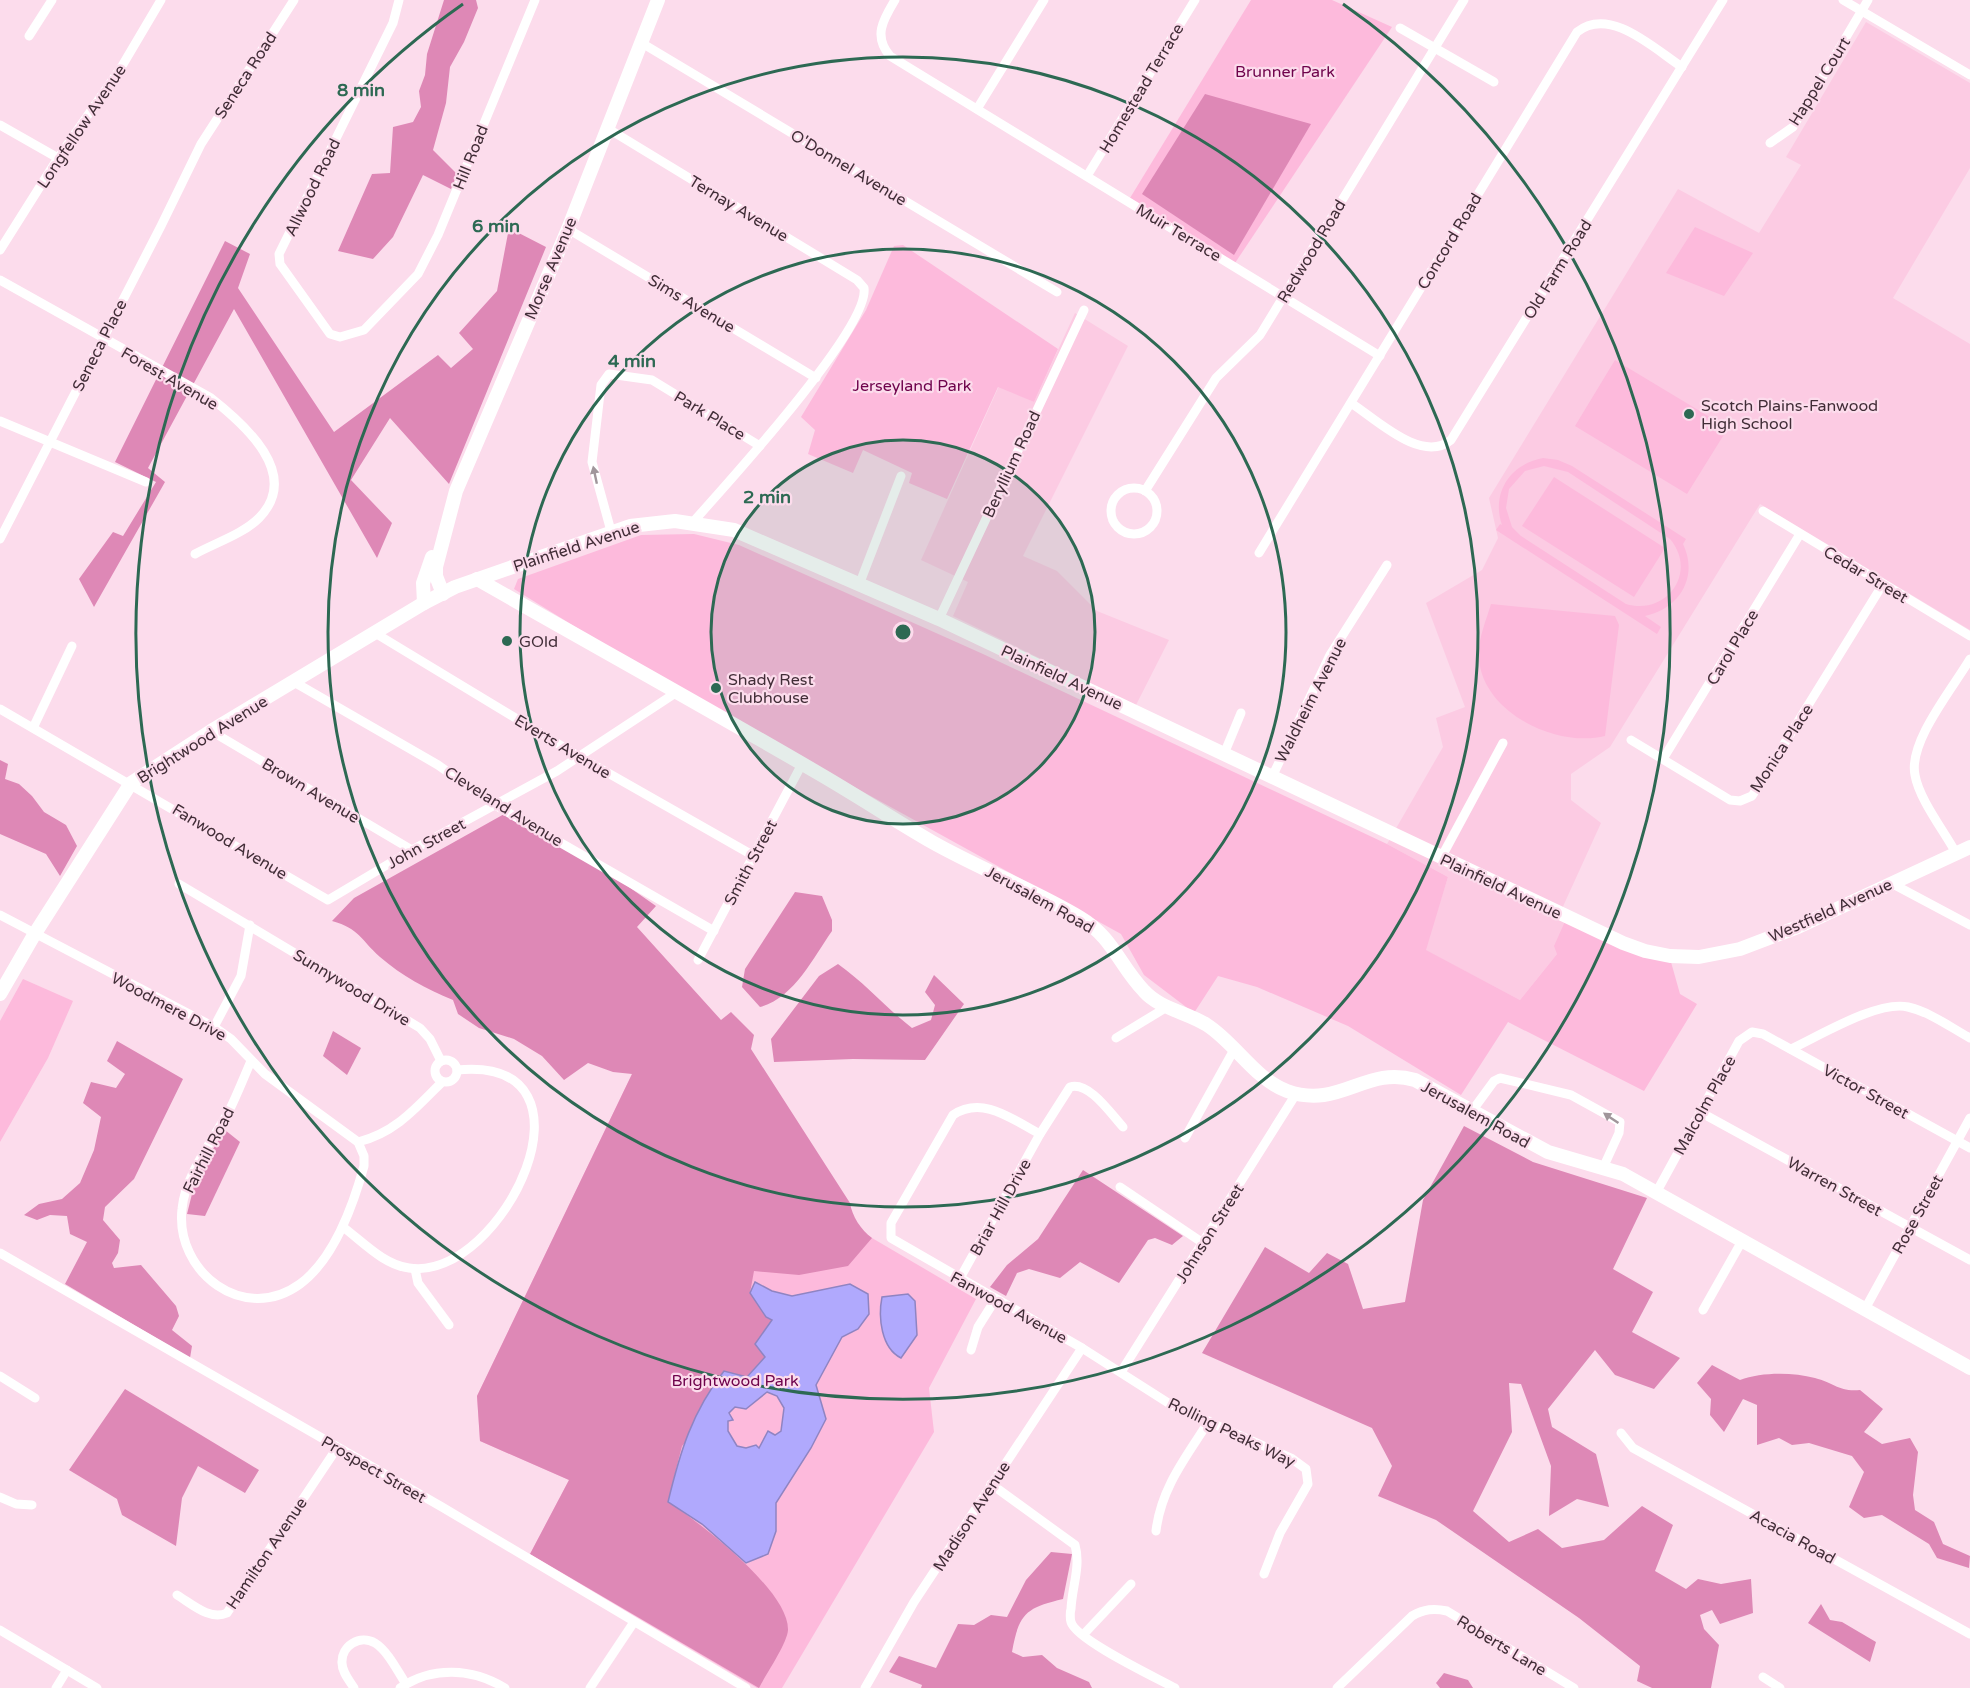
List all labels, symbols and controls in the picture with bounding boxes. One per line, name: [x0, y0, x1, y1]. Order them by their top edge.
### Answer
street label: Homestead Terrace: [1095, 20, 1188, 157]
street label: Seneca Road: [210, 28, 281, 123]
street label: Happel Court: [1785, 33, 1855, 130]
street label: Longfellow Avenue: [33, 61, 131, 192]
park label: Brunner Park: [1235, 62, 1335, 82]
text: 8 min: [337, 79, 385, 101]
street label: Hill Road: [449, 122, 493, 193]
street label: O'Donnel Avenue: [787, 125, 910, 210]
street label: Allwood Road: [281, 135, 345, 240]
street label: Ternay Avenue: [685, 171, 792, 246]
street label: Concord Road: [1413, 190, 1486, 293]
street label: Redwood Road: [1273, 196, 1351, 307]
street label: Muir Terrace: [1132, 200, 1225, 266]
street label: Morse Avenue: [520, 214, 581, 323]
text: 6 min: [472, 215, 520, 237]
street label: Old Farm Road: [1519, 216, 1596, 323]
street label: Sims Avenue: [645, 270, 738, 338]
street label: Seneca Place: [68, 296, 132, 395]
street label: Forest Avenue: [117, 343, 222, 415]
text: 4 min: [608, 350, 656, 372]
park label: Jerseyland Park: [852, 376, 972, 396]
street label: Park Place: [670, 387, 749, 445]
place label: Scotch Plains-Fanwood High School: [1701, 396, 1878, 434]
marker: Scotch Plains-Fanwood High School: [1682, 407, 1696, 421]
street label: Beryllium Road: [978, 408, 1045, 521]
one-way arrow: [590, 465, 599, 484]
text: 2 min: [743, 486, 791, 508]
street label: Plainfield Avenue: [510, 517, 642, 577]
street label: Cedar Street: [1820, 542, 1911, 608]
street label: Carol Place: [1702, 606, 1763, 689]
centre of rings: [893, 622, 913, 642]
place label: GOld: [519, 632, 558, 652]
marker: GOld: [500, 634, 514, 648]
street label: Waldheim Avenue: [1271, 635, 1351, 766]
street label: Plainfield Avenue: [998, 641, 1126, 715]
place label: Shady Rest Clubhouse: [728, 670, 814, 708]
marker: Shady Rest Clubhouse: [709, 681, 723, 695]
street label: Brightwood Avenue: [133, 692, 272, 788]
street label: Monica Place: [1746, 701, 1818, 797]
street label: Everts Avenue: [511, 710, 614, 783]
street label: Brown Avenue: [258, 754, 363, 828]
street label: Cleveland Avenue: [441, 762, 566, 851]
street label: Fanwood Avenue: [168, 800, 291, 884]
street label: John Street: [384, 814, 469, 874]
street label: Smith Street: [720, 816, 782, 909]
street label: Plainfield Avenue: [1437, 850, 1565, 924]
street label: Jerusalem Road: [982, 862, 1097, 938]
street label: Westfield Avenue: [1766, 875, 1895, 947]
street label: Sunnywood Drive: [289, 945, 414, 1031]
street label: Woodmere Drive: [108, 968, 229, 1046]
street label: Malcolm Place: [1669, 1052, 1740, 1159]
street label: Victor Street: [1819, 1060, 1912, 1124]
street label: Jerusalem Road: [1418, 1077, 1533, 1153]
street label: Fairhill Road: [179, 1104, 239, 1197]
one-way arrow: [1604, 1112, 1620, 1124]
street label: Warren Street: [1784, 1153, 1885, 1221]
street label: Briar Hill Drive: [966, 1155, 1036, 1259]
street label: Rose Street: [1888, 1171, 1948, 1258]
street label: Johnson Street: [1171, 1180, 1248, 1287]
street label: Fanwood Avenue: [947, 1267, 1070, 1348]
park label: Brightwood Park: [671, 1371, 799, 1391]
street label: Rolling Peaks Way: [1165, 1393, 1299, 1473]
street label: Prospect Street: [318, 1432, 429, 1508]
street label: Madison Avenue: [929, 1458, 1015, 1575]
street label: Hamilton Avenue: [222, 1494, 312, 1613]
street label: Acacia Road: [1746, 1505, 1839, 1569]
street label: Roberts Lane: [1453, 1611, 1550, 1681]

